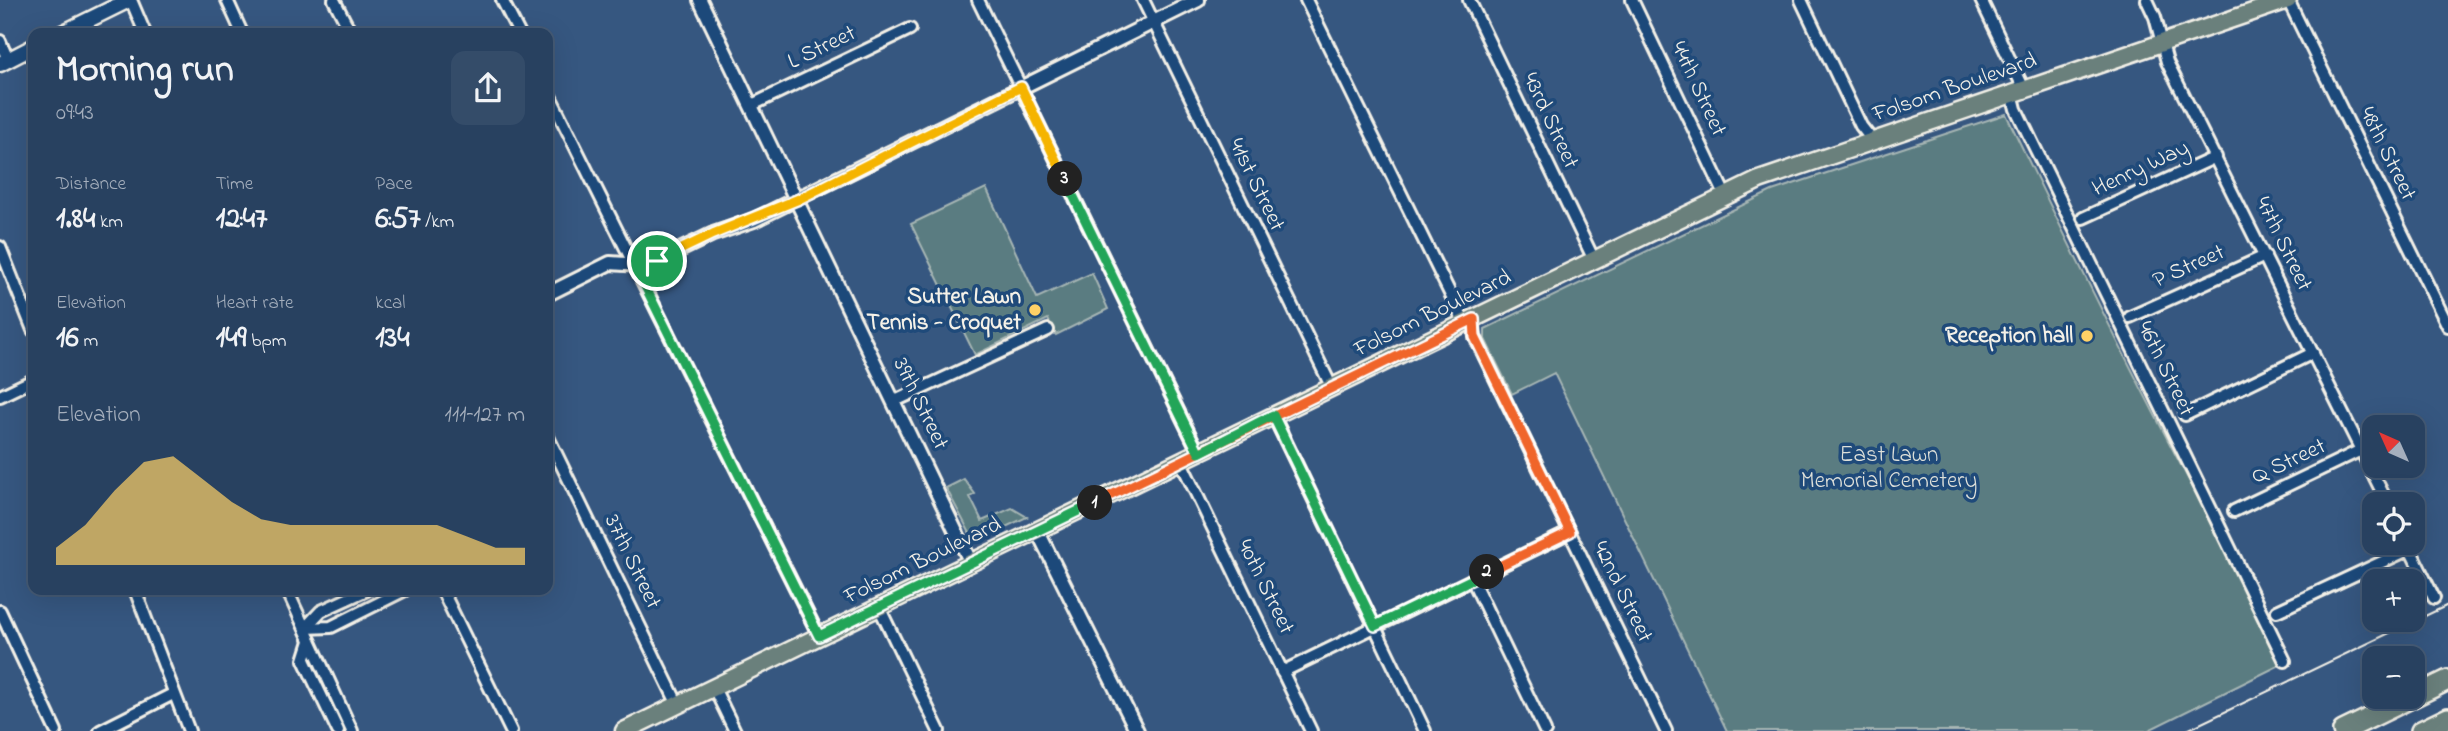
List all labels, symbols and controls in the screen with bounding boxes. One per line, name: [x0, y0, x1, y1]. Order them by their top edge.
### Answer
street label: L Street: [782, 17, 862, 79]
street label: 44th Street: [1662, 36, 1734, 142]
text: Morning run: [56, 43, 234, 99]
street label: Folsom Boulevard: [1868, 44, 2041, 132]
button: share: [451, 51, 525, 125]
street label: 43rd Street: [1513, 67, 1587, 175]
text: 09:43: [56, 97, 94, 130]
street label: 48th Street: [2350, 102, 2424, 207]
street label: Henry Way: [2087, 132, 2196, 208]
street label: 41st Street: [1219, 133, 1293, 237]
pin: 3: [1048, 162, 1082, 196]
text: 3: [1061, 165, 1068, 192]
text: Distance: [56, 171, 126, 198]
text: Time: [216, 171, 253, 198]
text: Pace: [375, 171, 412, 198]
street label: 47th Street: [2246, 191, 2320, 297]
text: 1.84: [56, 198, 95, 242]
text: 12:47: [216, 198, 267, 242]
text: 6:57: [375, 198, 421, 242]
text: km: [95, 209, 123, 236]
text: /km: [421, 209, 454, 236]
pin: [627, 231, 687, 291]
street label: P Street: [2148, 236, 2231, 297]
icon: arrive: [638, 242, 676, 280]
street label: Folsom Boulevard: [1348, 262, 1517, 367]
place label: Sutter Lawn Tennis - Croquet: [866, 281, 1021, 340]
text: Elevation: [56, 290, 126, 317]
text: Heart rate: [216, 290, 294, 317]
text: kcal: [375, 290, 406, 317]
marker: Sutter Lawn Tennis - Croquet: [1027, 302, 1043, 318]
street label: 46th Street: [2128, 316, 2202, 422]
text: 16: [56, 317, 79, 361]
text: 149: [216, 317, 247, 361]
text: 134: [375, 317, 410, 361]
place label: Reception hall: [1945, 320, 2073, 353]
text: m: [79, 328, 98, 355]
text: bpm: [247, 328, 286, 355]
marker: Reception hall: [2079, 328, 2095, 344]
street label: 39th Street: [884, 352, 957, 456]
text: Elevation: [56, 399, 141, 432]
text: 111–127 m: [445, 399, 525, 432]
north arrow: [2362, 415, 2426, 478]
map controls: [2362, 415, 2425, 709]
street label: Q Street: [2246, 430, 2332, 494]
park label: East Lawn Memorial Cemetery: [1801, 439, 1977, 500]
pin: 1: [1078, 486, 1112, 520]
text: 1: [1091, 489, 1098, 516]
button: locate: [2362, 492, 2425, 555]
street label: 37th Street: [595, 509, 669, 615]
street label: Folsom Boulevard: [838, 509, 1007, 614]
street label: 40th Street: [1228, 534, 1302, 640]
street label: 42nd Street: [1583, 536, 1661, 648]
pin: 2: [1470, 554, 1504, 590]
text: 2: [1482, 558, 1491, 585]
button: +: [2362, 569, 2425, 632]
button: −: [2362, 646, 2425, 709]

